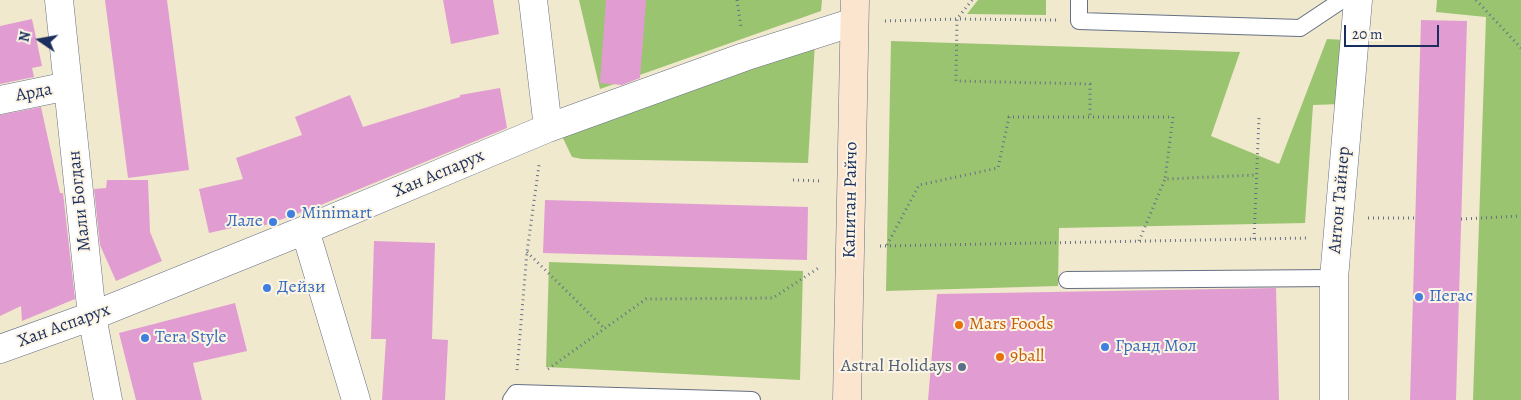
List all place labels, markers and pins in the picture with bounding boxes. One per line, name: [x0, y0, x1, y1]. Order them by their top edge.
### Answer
place label: Minimart: [301, 203, 372, 225]
marker: Minimart: [285, 208, 297, 220]
place label: Лале: [226, 211, 263, 233]
marker: Лале: [267, 216, 279, 228]
place label: Дейзи: [277, 277, 326, 299]
marker: Дейзи: [261, 282, 273, 294]
place label: Пегас: [1429, 286, 1473, 308]
marker: Пегас: [1413, 291, 1425, 303]
place label: Mars Foods: [969, 314, 1053, 336]
marker: Mars Foods: [953, 319, 965, 331]
place label: Tera Style: [155, 327, 226, 349]
marker: Tera Style: [139, 332, 151, 344]
place label: Гранд Мол: [1115, 336, 1197, 358]
marker: Гранд Мол: [1099, 341, 1111, 353]
place label: 9ball: [1010, 346, 1045, 368]
marker: 9ball: [994, 351, 1006, 363]
place label: Astral Holidays: [841, 356, 952, 378]
marker: Astral Holidays: [956, 361, 968, 373]

